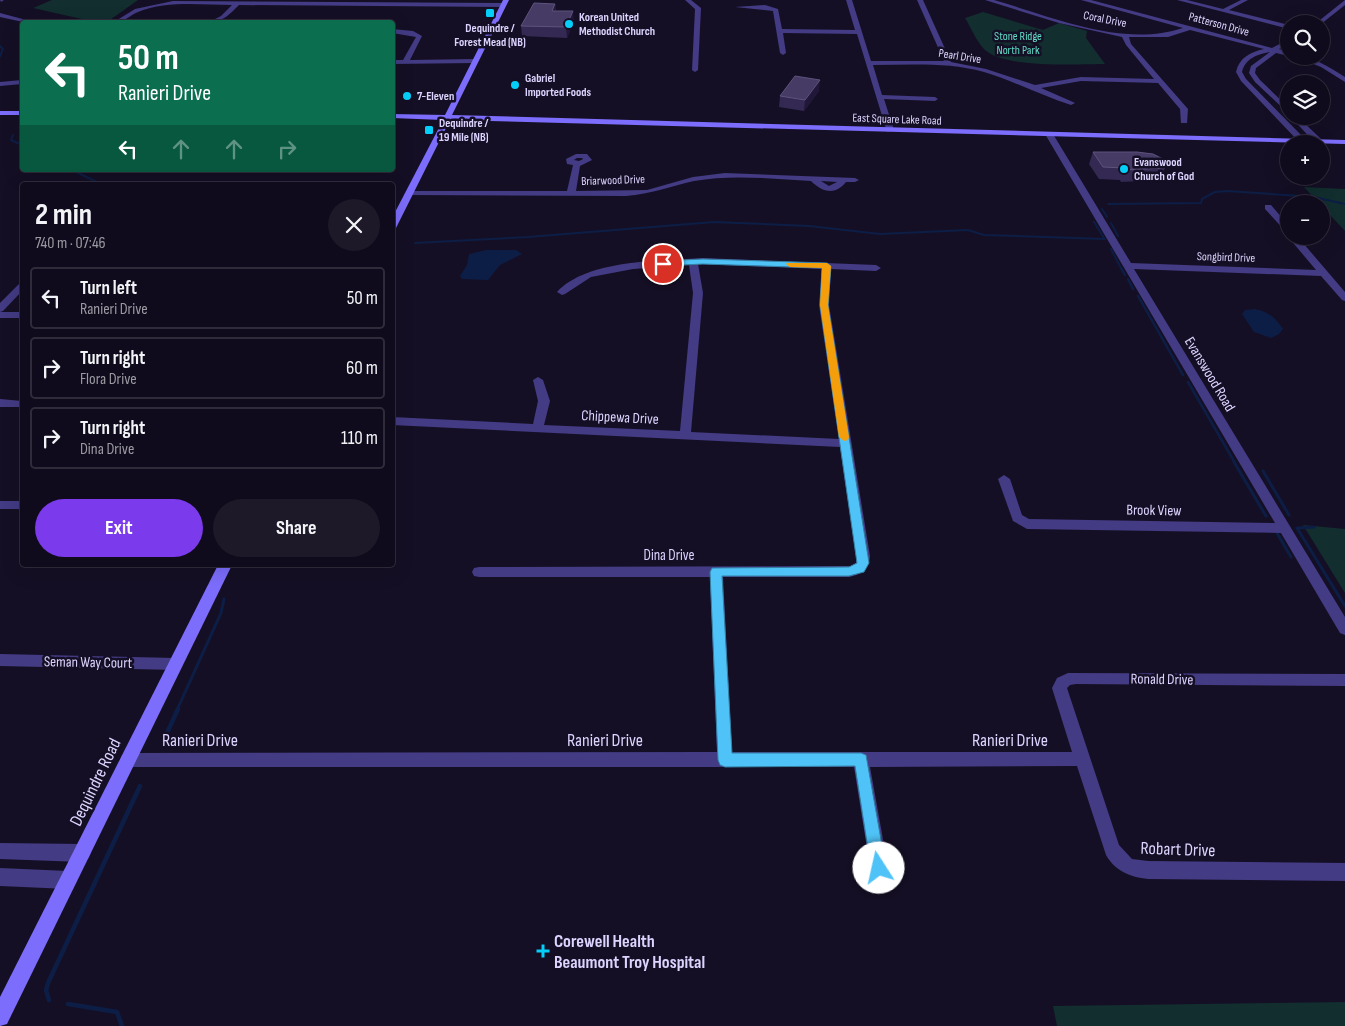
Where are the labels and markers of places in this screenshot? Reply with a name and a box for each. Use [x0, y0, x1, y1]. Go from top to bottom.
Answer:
marker: Dequindre / Forest Mead (NB) [484, 7, 496, 19]
place label: Korean United Methodist Church [579, 10, 655, 39]
marker: Korean United Methodist Church [563, 18, 575, 30]
place label: Dequindre / Forest Mead (NB) [454, 21, 526, 50]
place label: Gabriel Imported Foods [525, 71, 592, 100]
marker: Gabriel Imported Foods [509, 79, 521, 91]
place label: 7-Eleven [417, 89, 454, 104]
marker: 7-Eleven [401, 90, 413, 102]
place label: Dequindre / 19 Mile (NB) [439, 116, 489, 145]
marker: Dequindre / 19 Mile (NB) [423, 124, 435, 136]
place label: Evanswood Church of God [1134, 155, 1194, 184]
marker: Evanswood Church of God [1118, 163, 1130, 175]
pin [642, 243, 684, 285]
place label: Corewell Health Beaumont Troy Hospital [554, 931, 705, 973]
marker: Corewell Health Beaumont Troy Hospital [536, 944, 550, 958]

